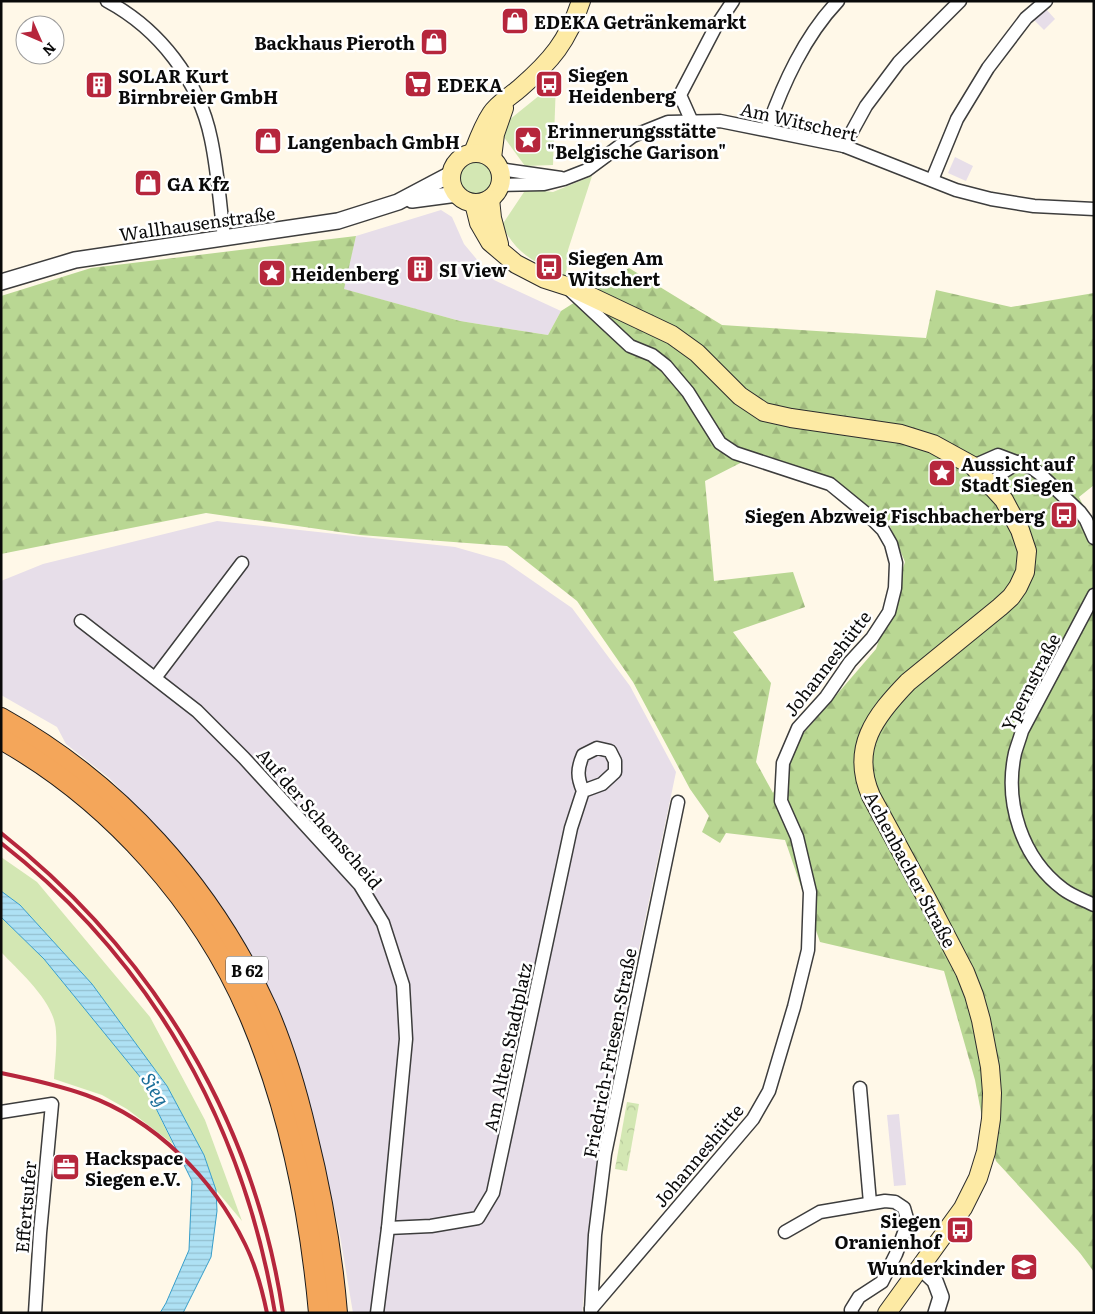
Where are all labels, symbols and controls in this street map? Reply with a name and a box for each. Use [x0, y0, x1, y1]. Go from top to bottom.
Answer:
shop icon: EDEKA Getränkemarkt [500, 6, 530, 36]
place label: EDEKA Getränkemarkt [534, 8, 747, 35]
north arrow [15, 15, 65, 65]
shop icon: Backhaus Pieroth [419, 27, 449, 57]
place label: Backhaus Pieroth [254, 29, 415, 56]
text: N [38, 39, 61, 61]
place label: Siegen Heidenberg [568, 61, 677, 109]
place label: SOLAR Kurt Birnbreier GmbH [118, 62, 278, 110]
supermarket icon: EDEKA [403, 69, 433, 99]
bus stop icon: Siegen Heidenberg [534, 69, 564, 99]
building icon: SOLAR Kurt Birnbreier GmbH [84, 70, 114, 100]
place label: EDEKA [437, 71, 503, 98]
street label: Am Witschert [738, 94, 861, 148]
place label: Erinnerungsstätte "Belgische Garison" [547, 117, 726, 165]
place icon: Erinnerungsstätte "Belgische Garison" [513, 125, 543, 155]
shop icon: Langenbach GmbH [253, 126, 283, 156]
place label: Langenbach GmbH [287, 128, 460, 155]
shop icon: GA Kfz [133, 168, 163, 198]
place label: GA Kfz [167, 170, 230, 197]
street label: Wallhausenstraße [117, 199, 277, 247]
place label: Siegen Am Witschert [568, 244, 664, 292]
bus stop icon: Siegen Am Witschert [534, 252, 564, 282]
building icon: SI View [405, 254, 435, 284]
place label: SI View [439, 256, 508, 283]
place icon: Heidenberg [257, 258, 287, 288]
place label: Heidenberg [291, 260, 400, 287]
place label: Aussicht auf Stadt Siegen [961, 450, 1076, 498]
place icon: Aussicht auf Stadt Siegen [927, 458, 957, 488]
bus stop icon: Siegen Abzweig Fischbacherberg [1049, 500, 1079, 530]
place label: Siegen Abzweig Fischbacherberg [745, 502, 1046, 529]
street label: Johanneshütte [777, 604, 877, 722]
street label: Ypernstraße [994, 628, 1066, 736]
street label: Auf der Schemscheid [251, 741, 389, 895]
street label: Achenbacher Straße [858, 786, 964, 952]
street label: Friedrich-Friesen-Straße [575, 946, 643, 1160]
road number: B 62 [226, 956, 268, 984]
street label: Am Alten Stadtplatz [476, 960, 538, 1134]
water label: Sieg [135, 1067, 177, 1111]
street label: Johanneshütte [647, 1097, 749, 1213]
place label: Hackspace Siegen e.V. [85, 1144, 183, 1192]
office icon: Hackspace Siegen e.V. [51, 1152, 81, 1182]
street label: Effertsufer [8, 1159, 43, 1254]
place label: Siegen Oranienhof [834, 1207, 943, 1255]
bus stop icon: Siegen Oranienhof [945, 1215, 975, 1245]
school or university icon: Wunderkinder [1009, 1252, 1039, 1282]
place label: Wunderkinder [867, 1254, 1005, 1281]

